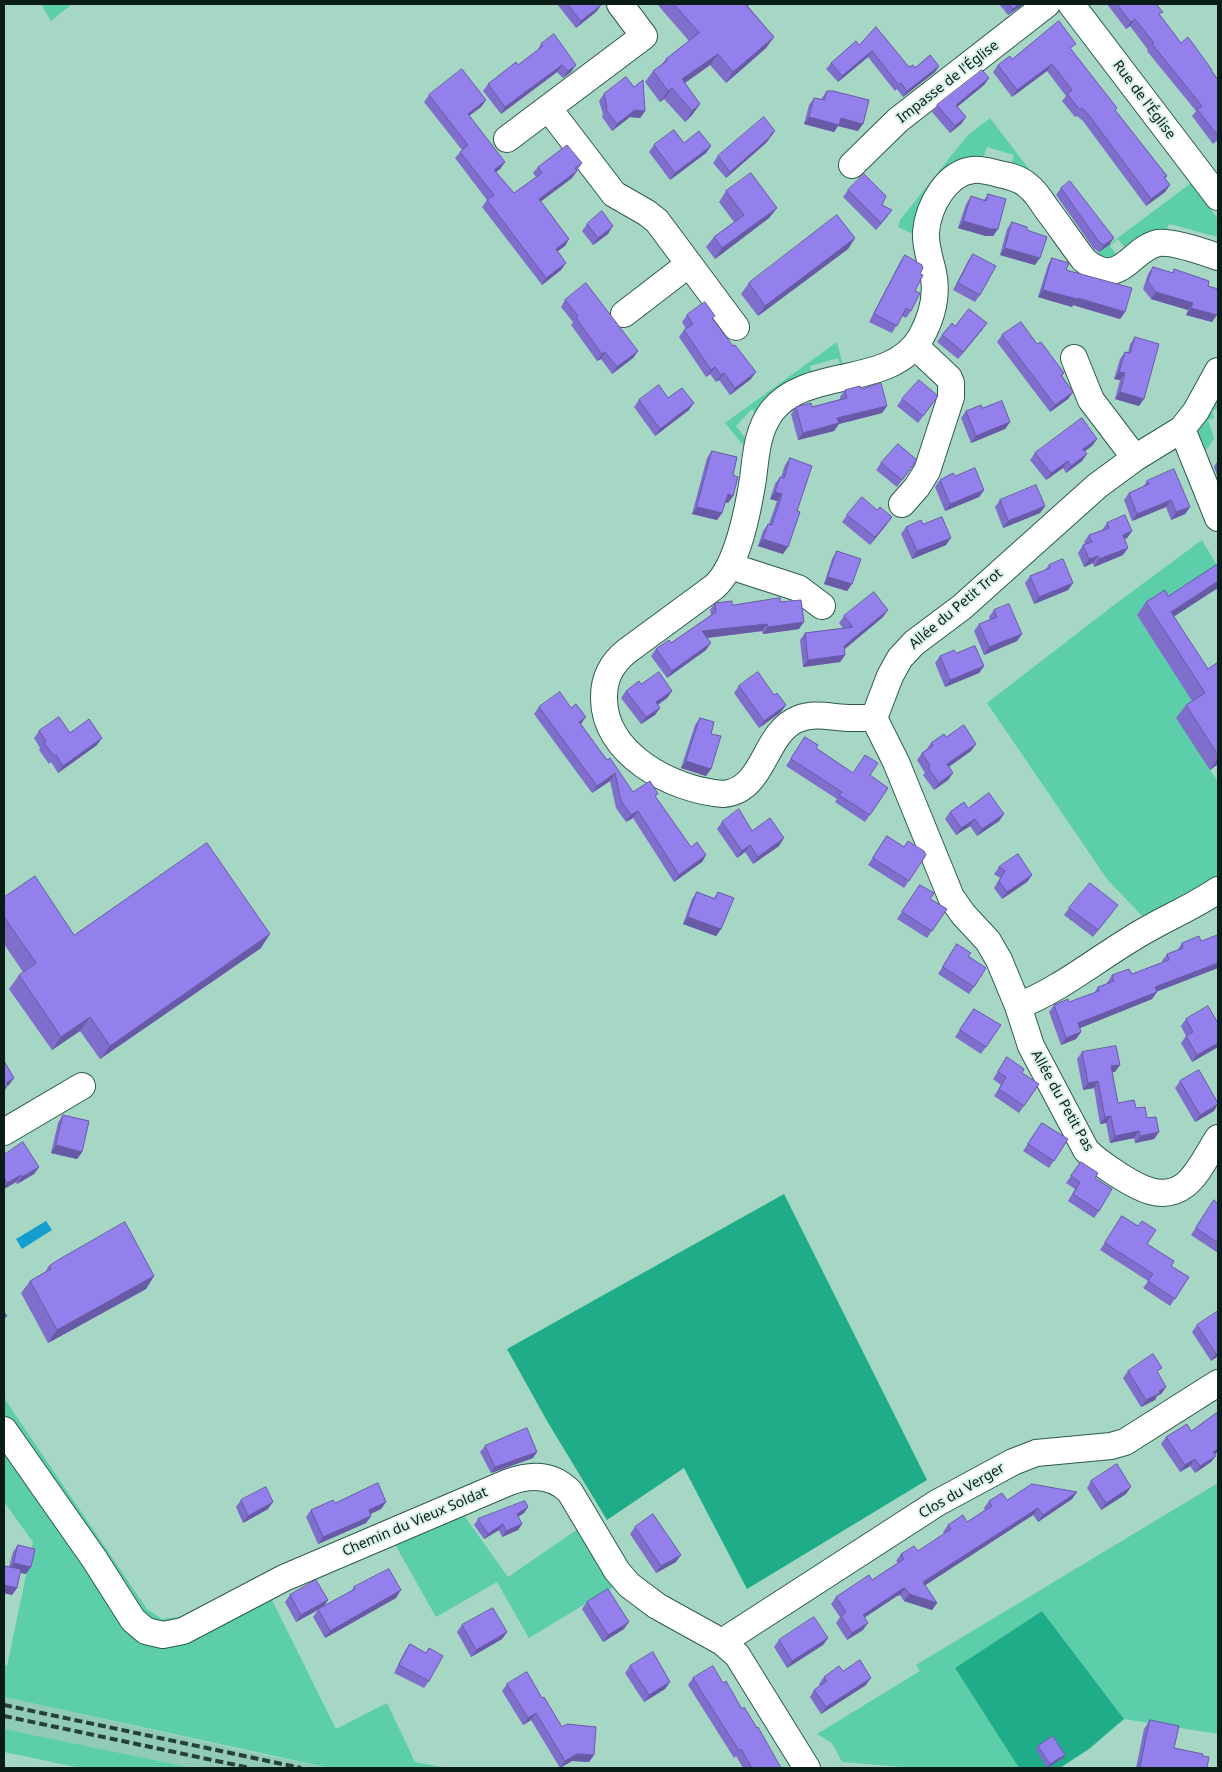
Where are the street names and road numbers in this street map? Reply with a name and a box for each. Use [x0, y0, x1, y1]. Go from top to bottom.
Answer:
street label: Impasse de l'Église [894, 37, 1002, 127]
street label: Rue de l'Église [1109, 57, 1179, 143]
street label: Allée du Petit Trot [906, 565, 1006, 653]
street label: Allée du Petit Pas [1027, 1047, 1097, 1155]
street label: Clos du Verger [916, 1460, 1008, 1522]
street label: Chemin du Vieux Soldat [340, 1484, 490, 1560]

